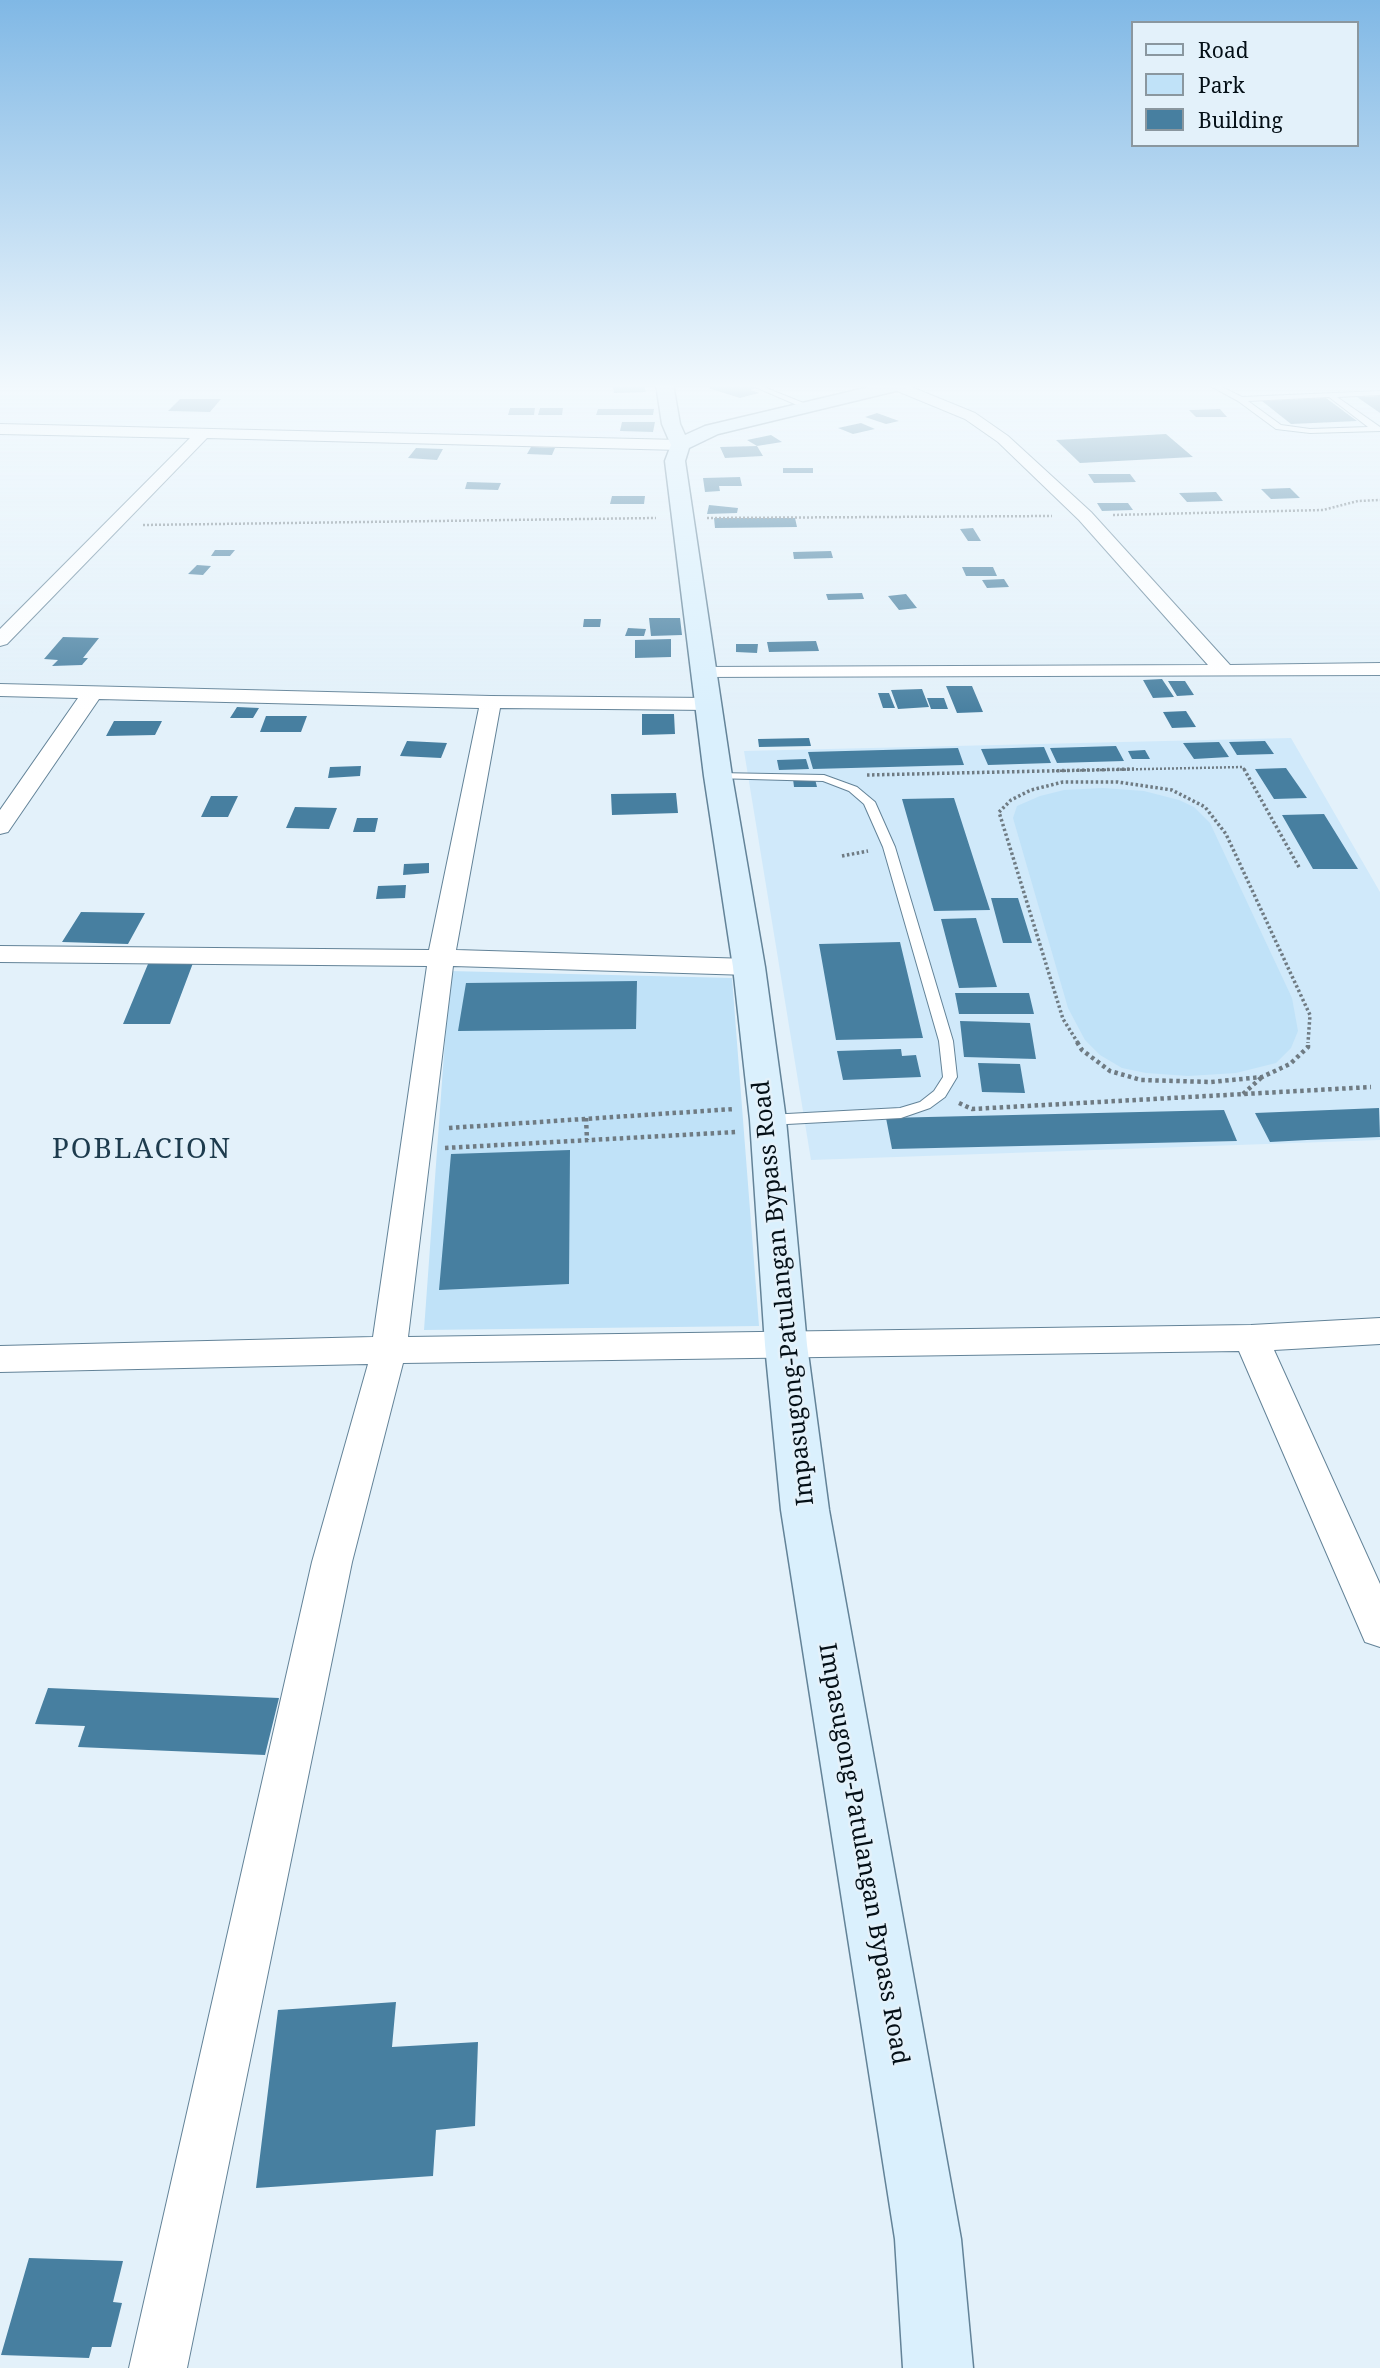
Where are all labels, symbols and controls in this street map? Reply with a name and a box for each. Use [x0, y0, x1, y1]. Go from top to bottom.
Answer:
legend [1132, 21, 1359, 147]
text: Road [1198, 36, 1249, 64]
text: Park [1198, 71, 1245, 99]
text: Building [1198, 106, 1283, 134]
street label: Impasugong-Patulangan Bypass Road [747, 1079, 821, 1507]
district label: POBLACION [53, 1133, 231, 1167]
street label: Impasugong-Patulangan Bypass Road [812, 1641, 914, 2067]

